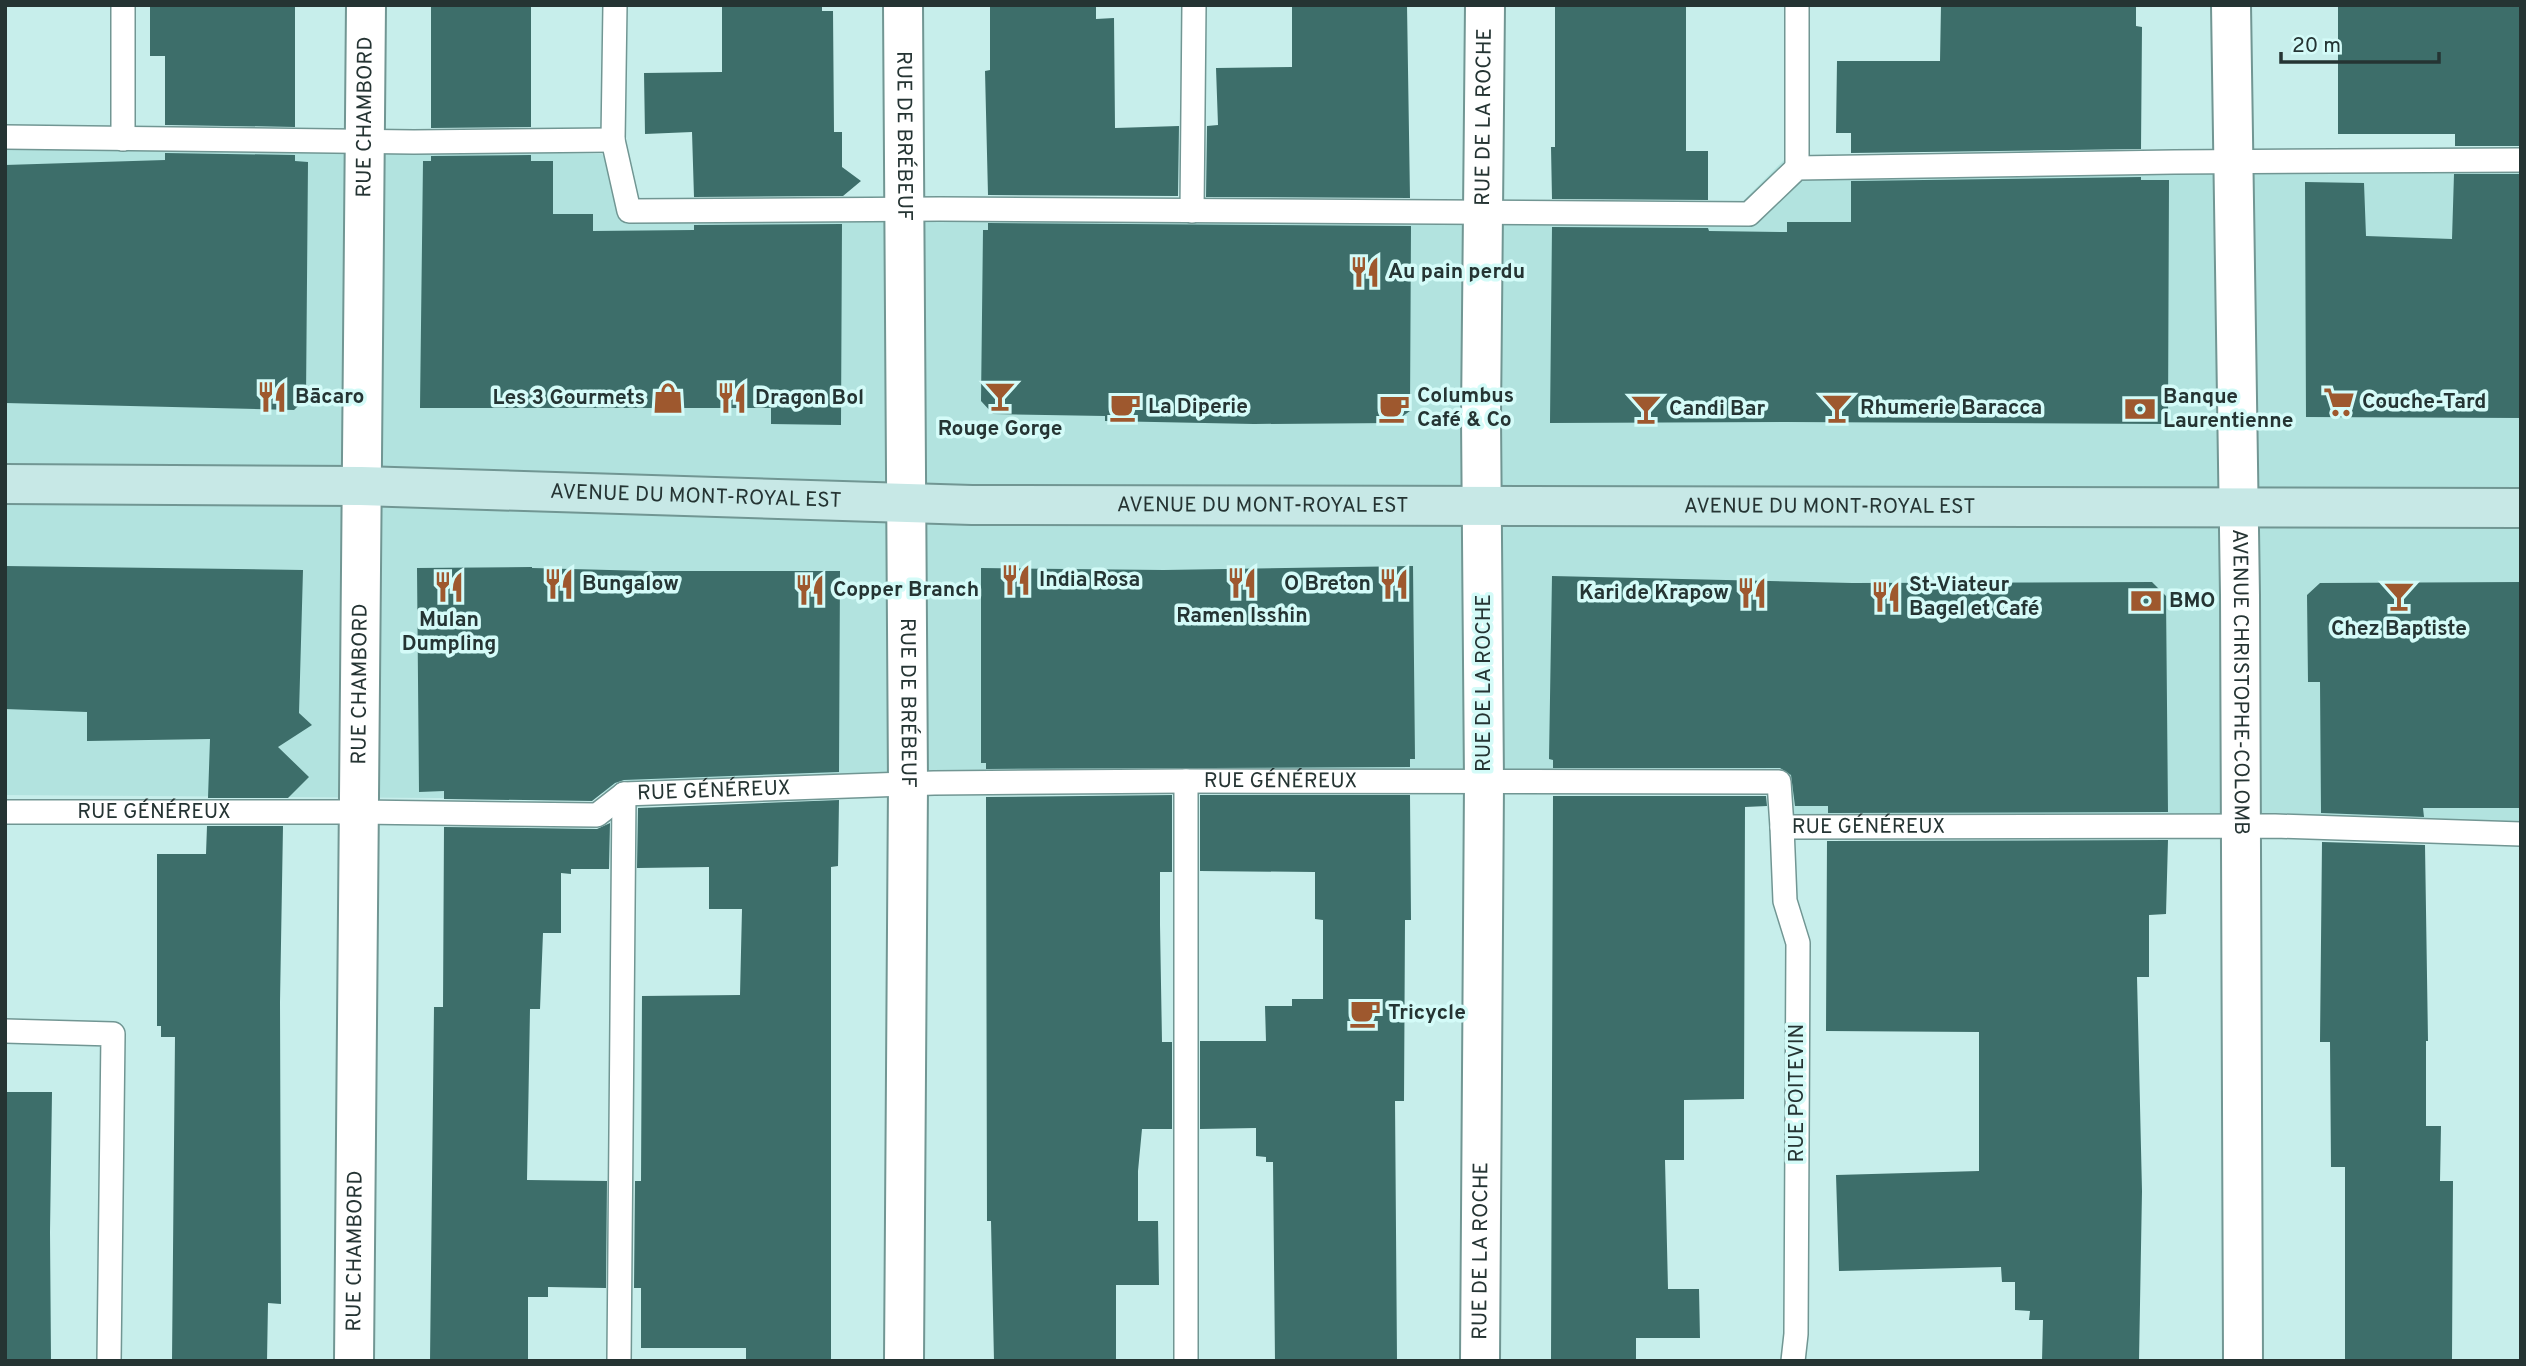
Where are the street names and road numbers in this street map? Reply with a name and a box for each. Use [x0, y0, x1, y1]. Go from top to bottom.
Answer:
street label: RUE DE LA ROCHE [1470, 28, 1498, 206]
street label: RUE CHAMBORD [351, 36, 379, 198]
street label: RUE DE BRÉBEUF [890, 51, 919, 221]
street label: AVENUE DU MONT-ROYAL EST [550, 478, 842, 514]
street label: AVENUE DU MONT-ROYAL EST [1117, 492, 1409, 519]
street label: AVENUE DU MONT-ROYAL EST [1684, 493, 1976, 520]
street label: AVENUE CHRISTOPHE-COLOMB [2225, 529, 2254, 835]
street label: RUE DE LA ROCHE [1471, 594, 1498, 772]
street label: RUE CHAMBORD [346, 603, 374, 765]
street label: RUE DE BRÉBEUF [893, 618, 922, 788]
street label: RUE GÉNÉREUX [1204, 767, 1357, 795]
street label: RUE GÉNÉREUX [637, 775, 791, 807]
street label: RUE GÉNÉREUX [77, 798, 231, 826]
street label: RUE GÉNÉREUX [1792, 812, 1945, 840]
street label: RUE POITEVIN [1784, 1024, 1811, 1162]
street label: RUE DE LA ROCHE [1467, 1162, 1495, 1340]
street label: RUE CHAMBORD [341, 1170, 369, 1332]

